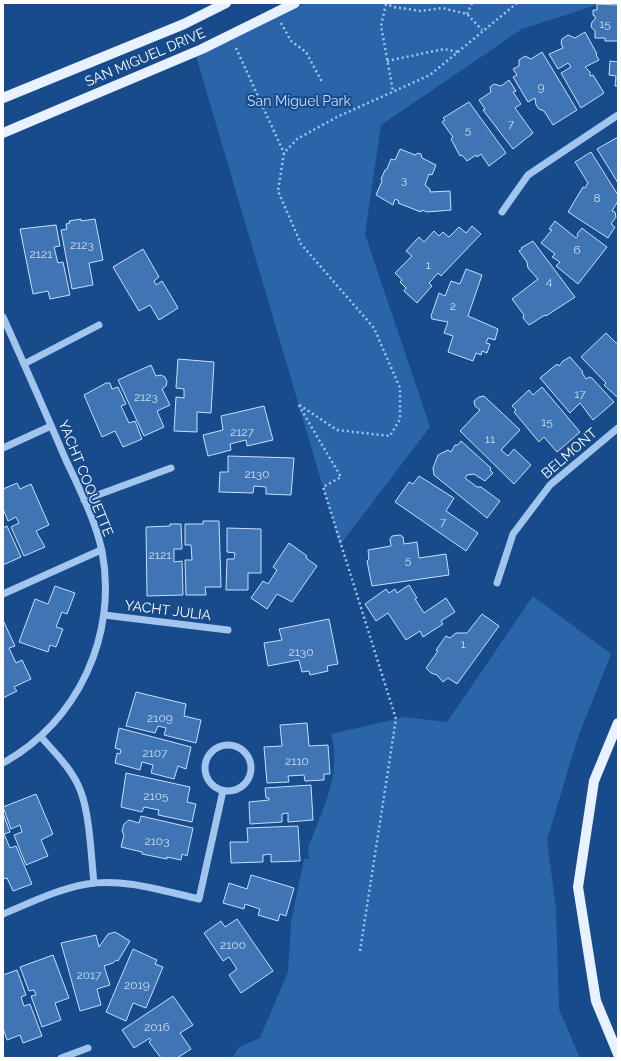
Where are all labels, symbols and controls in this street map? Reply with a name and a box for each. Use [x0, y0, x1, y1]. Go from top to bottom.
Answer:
house number: 15 [599, 17, 611, 31]
street label: SAN MIGUEL DRIVE [82, 24, 208, 90]
house number: 9 [537, 80, 545, 94]
park label: San Miguel Park [247, 93, 352, 109]
house number: 7 [508, 117, 515, 131]
house number: 5 [465, 123, 472, 137]
house number: 3 [401, 173, 407, 187]
house number: 8 [593, 191, 601, 205]
house number: 2123 [70, 238, 94, 252]
house number: 6 [573, 243, 581, 257]
house number: 2121 [30, 247, 52, 261]
house number: 1 [425, 258, 431, 272]
house number: 4 [546, 274, 553, 288]
house number: 2 [450, 299, 456, 313]
house number: 17 [574, 387, 586, 401]
house number: 2123 [134, 390, 158, 404]
house number: 15 [541, 415, 553, 429]
street label: YACHT COQUETTE [55, 418, 117, 538]
street label: BELMONT [538, 424, 600, 481]
house number: 2127 [230, 425, 255, 439]
house number: 11 [485, 432, 495, 446]
house number: 2130 [244, 467, 270, 481]
house number: 7 [440, 515, 447, 529]
house number: 2121 [149, 548, 171, 562]
house number: 5 [405, 553, 412, 567]
street label: YACHT JULIA [124, 597, 213, 623]
house number: 1 [460, 637, 466, 651]
house number: 2130 [288, 645, 314, 659]
house number: 2109 [147, 711, 173, 725]
house number: 2107 [142, 746, 168, 760]
house number: 2110 [285, 754, 309, 768]
house number: 2105 [143, 789, 169, 803]
house number: 2103 [144, 834, 170, 848]
house number: 2100 [220, 938, 246, 952]
house number: 2017 [76, 968, 102, 982]
house number: 2019 [124, 978, 150, 992]
house number: 2016 [144, 1020, 170, 1034]

